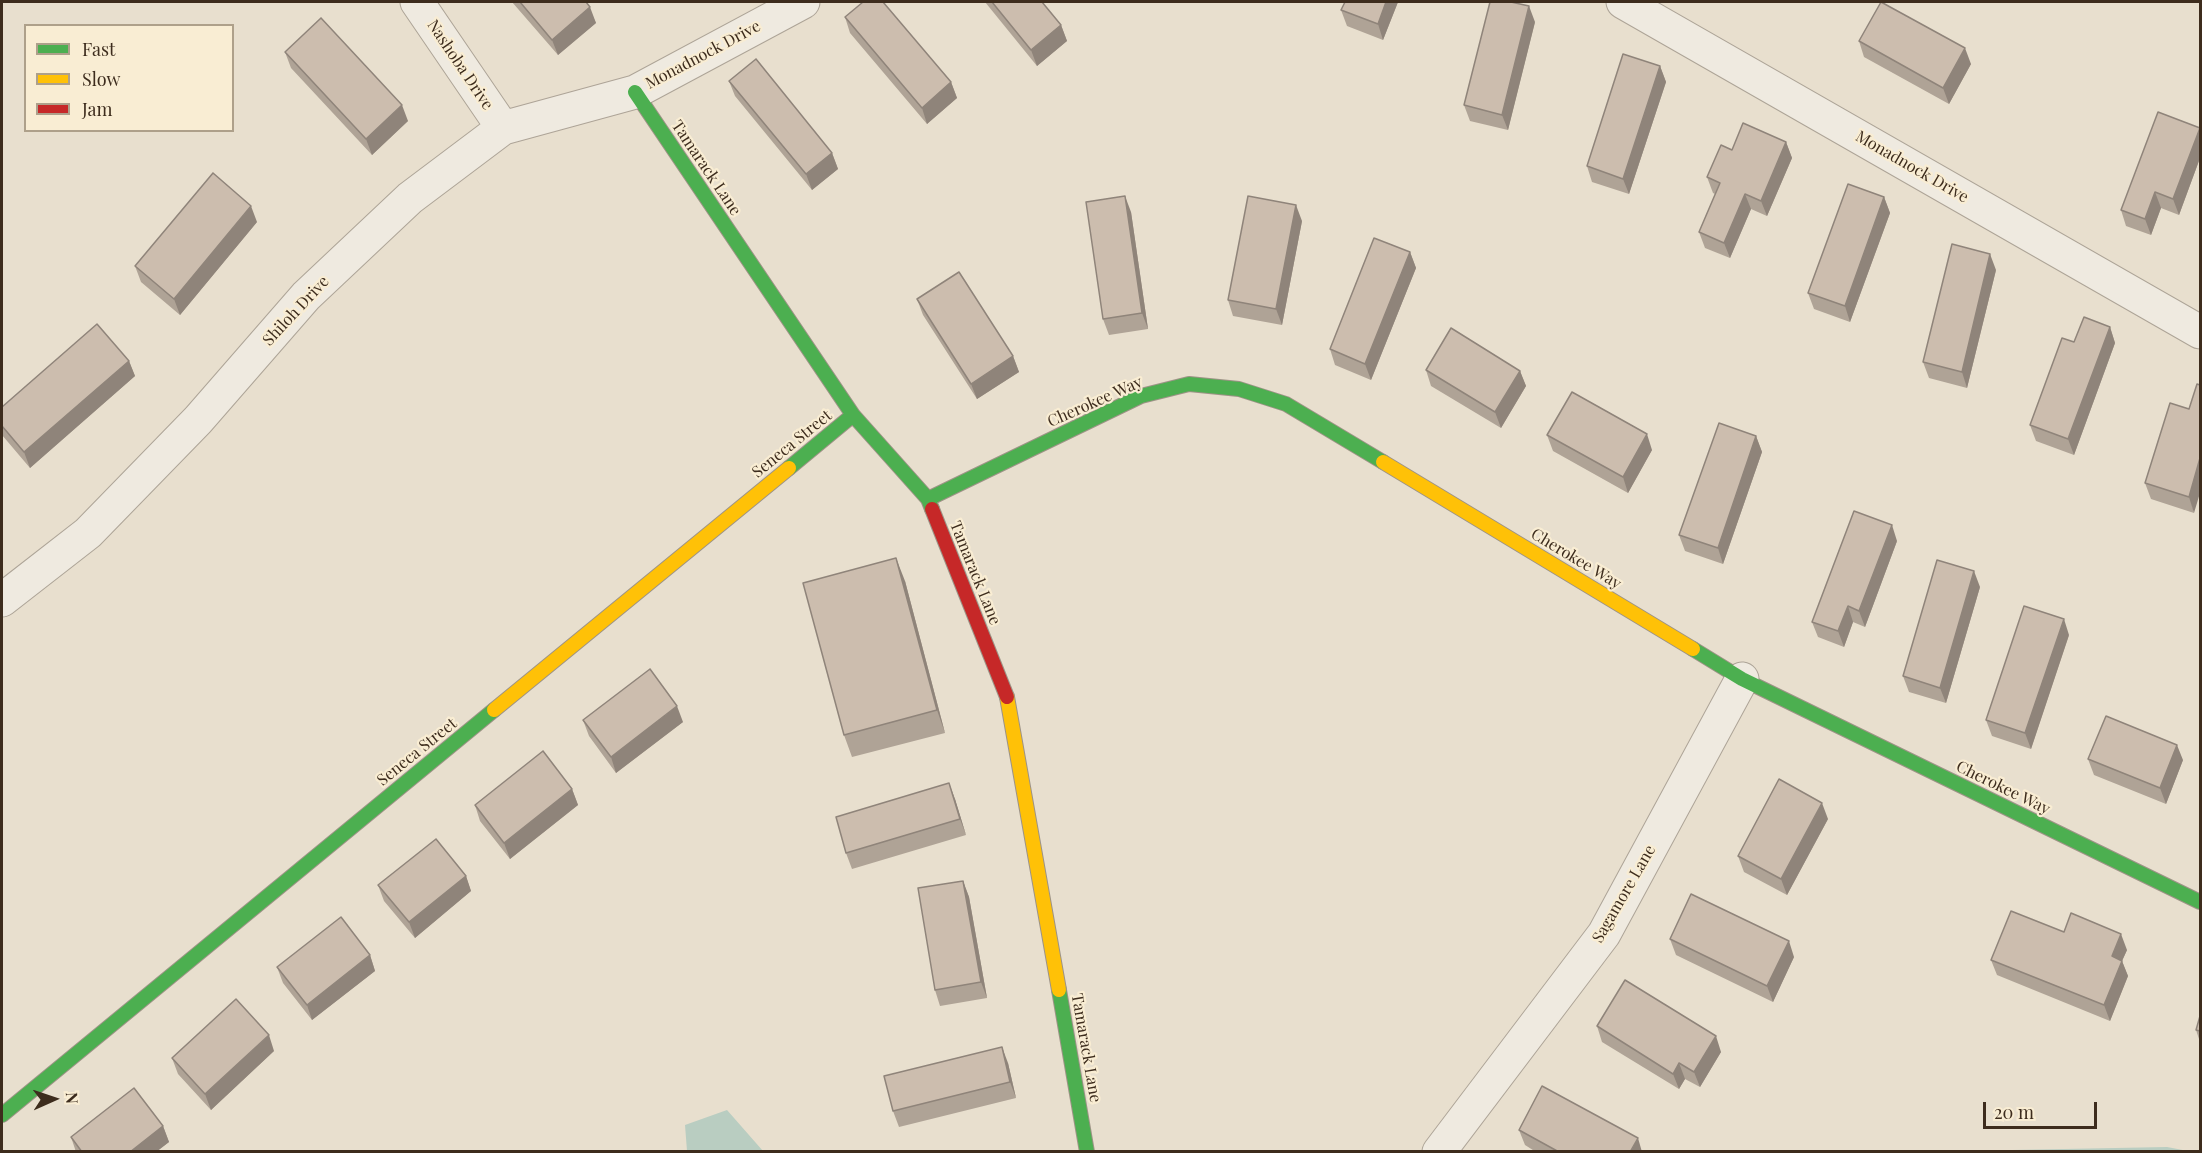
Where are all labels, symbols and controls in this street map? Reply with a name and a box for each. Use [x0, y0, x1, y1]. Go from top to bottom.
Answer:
street label: Nashoba Drive [423, 16, 497, 114]
street label: Monadnock Drive [642, 17, 764, 93]
legend [24, 24, 234, 132]
text: Fast [82, 37, 115, 61]
text: Slow [82, 67, 120, 91]
text: Jam [82, 97, 112, 121]
street label: Tamarack Lane [667, 117, 745, 219]
street label: Monadnock Drive [1852, 127, 1972, 207]
street label: Shiloh Drive [259, 272, 333, 350]
street label: Cherokee Way [1044, 372, 1146, 432]
street label: Seneca Street [748, 406, 836, 482]
street label: Tamarack Lane [945, 518, 1005, 628]
street label: Cherokee Way [1527, 524, 1625, 594]
street label: Seneca Street [373, 714, 461, 790]
street label: Cherokee Way [1953, 757, 2053, 819]
street label: Sagamore Lane [1588, 842, 1660, 946]
street label: Tamarack Lane [1067, 992, 1105, 1104]
north arrow [24, 1069, 84, 1129]
scale bar [1986, 1090, 2100, 1128]
text: N [62, 1092, 83, 1104]
text: 20 m [1994, 1100, 2034, 1124]

